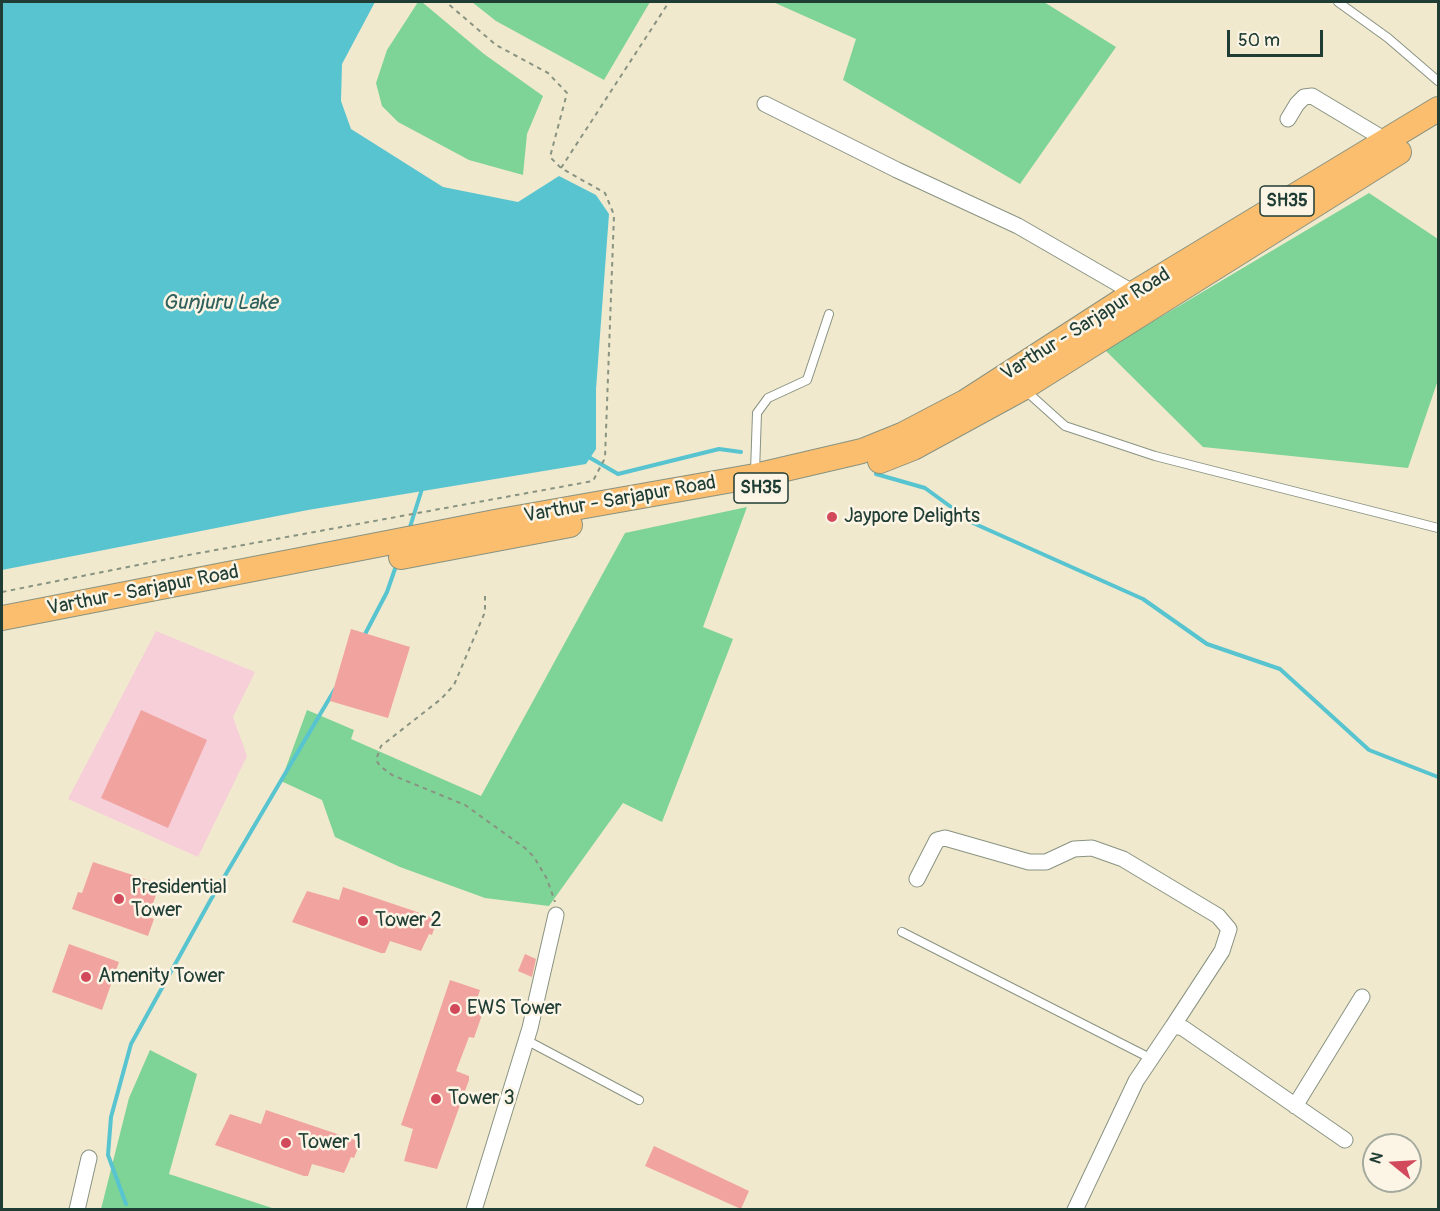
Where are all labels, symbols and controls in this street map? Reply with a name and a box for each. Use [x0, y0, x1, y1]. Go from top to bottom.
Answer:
scale bar [1230, 18, 1326, 56]
text: 50 m [1238, 29, 1280, 52]
road number: SH35 [1260, 186, 1314, 216]
street label: Varthur - Sarjapur Road [997, 263, 1175, 387]
water label: Gunjuru Lake [163, 291, 277, 317]
street label: Varthur - Sarjapur Road [522, 471, 718, 529]
road number: SH35 [734, 473, 788, 503]
place label: Jaypore Delights [844, 505, 980, 529]
marker: Jaypore Delights [825, 510, 839, 524]
street label: Varthur - Sarjapur Road [45, 561, 241, 621]
place label: Presidential Tower [131, 876, 227, 923]
marker: Presidential Tower [112, 892, 126, 906]
place label: Tower 2 [375, 909, 442, 933]
marker: Tower 2 [356, 914, 370, 928]
place label: Amenity Tower [98, 965, 225, 989]
marker: Amenity Tower [79, 970, 93, 984]
place label: EWS Tower [467, 997, 562, 1021]
marker: EWS Tower [448, 1002, 462, 1016]
place label: Tower 3 [448, 1087, 515, 1111]
marker: Tower 3 [429, 1092, 443, 1106]
place label: Tower 1 [298, 1131, 361, 1155]
north arrow [1362, 1133, 1422, 1193]
marker: Tower 1 [279, 1136, 293, 1150]
text: N [1366, 1150, 1388, 1166]

